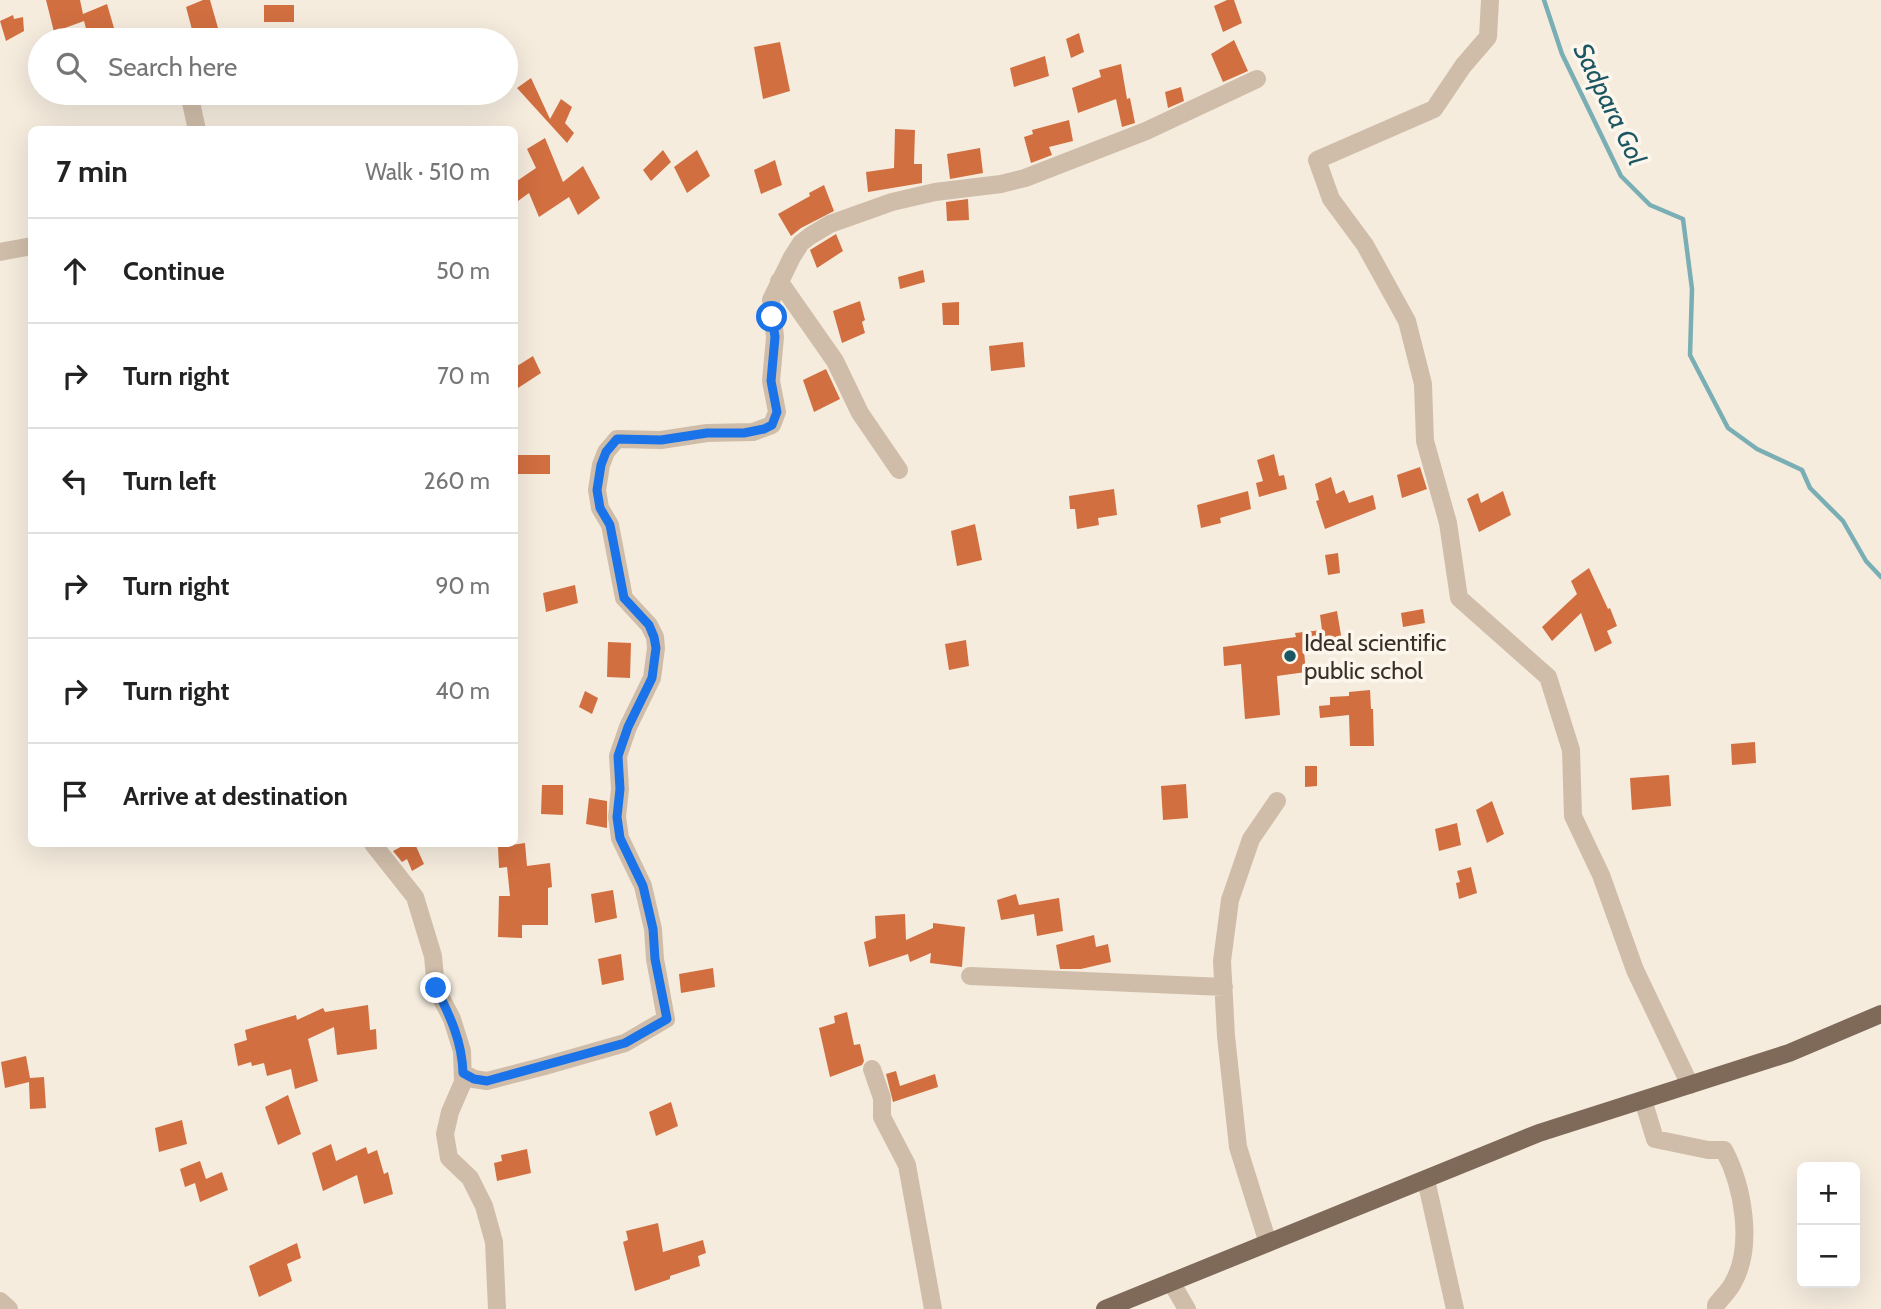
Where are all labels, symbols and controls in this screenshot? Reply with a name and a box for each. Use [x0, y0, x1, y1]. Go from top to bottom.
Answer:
search box [28, 28, 518, 105]
water label: Sadpara Gol [1567, 38, 1653, 170]
icon: search [52, 48, 90, 86]
text: Search here [108, 51, 237, 83]
text: 7 min [56, 153, 128, 190]
text: Walk · 510 m [365, 158, 490, 186]
icon: ahead [56, 252, 94, 290]
text: Continue [123, 255, 225, 287]
text: 50 m [436, 257, 490, 285]
route start [756, 301, 787, 332]
icon: right [56, 357, 94, 395]
text: Turn right [123, 360, 229, 392]
text: 70 m [437, 362, 490, 390]
icon: left [56, 462, 94, 500]
text: Turn left [123, 465, 216, 497]
text: 260 m [423, 467, 490, 495]
icon: right [56, 567, 94, 605]
text: Turn right [123, 570, 229, 602]
text: 90 m [436, 572, 490, 600]
place label: Ideal scientific public schol [1304, 628, 1447, 685]
marker: Ideal scientific public schol [1282, 648, 1298, 664]
icon: right [56, 672, 94, 710]
text: Turn right [123, 675, 229, 707]
text: 40 m [435, 677, 490, 705]
icon: arrive [56, 777, 94, 815]
text: Arrive at destination [123, 780, 348, 812]
route end [420, 972, 451, 1003]
map controls [1797, 1162, 1860, 1288]
button: + [1797, 1162, 1860, 1225]
button: − [1797, 1225, 1860, 1288]

